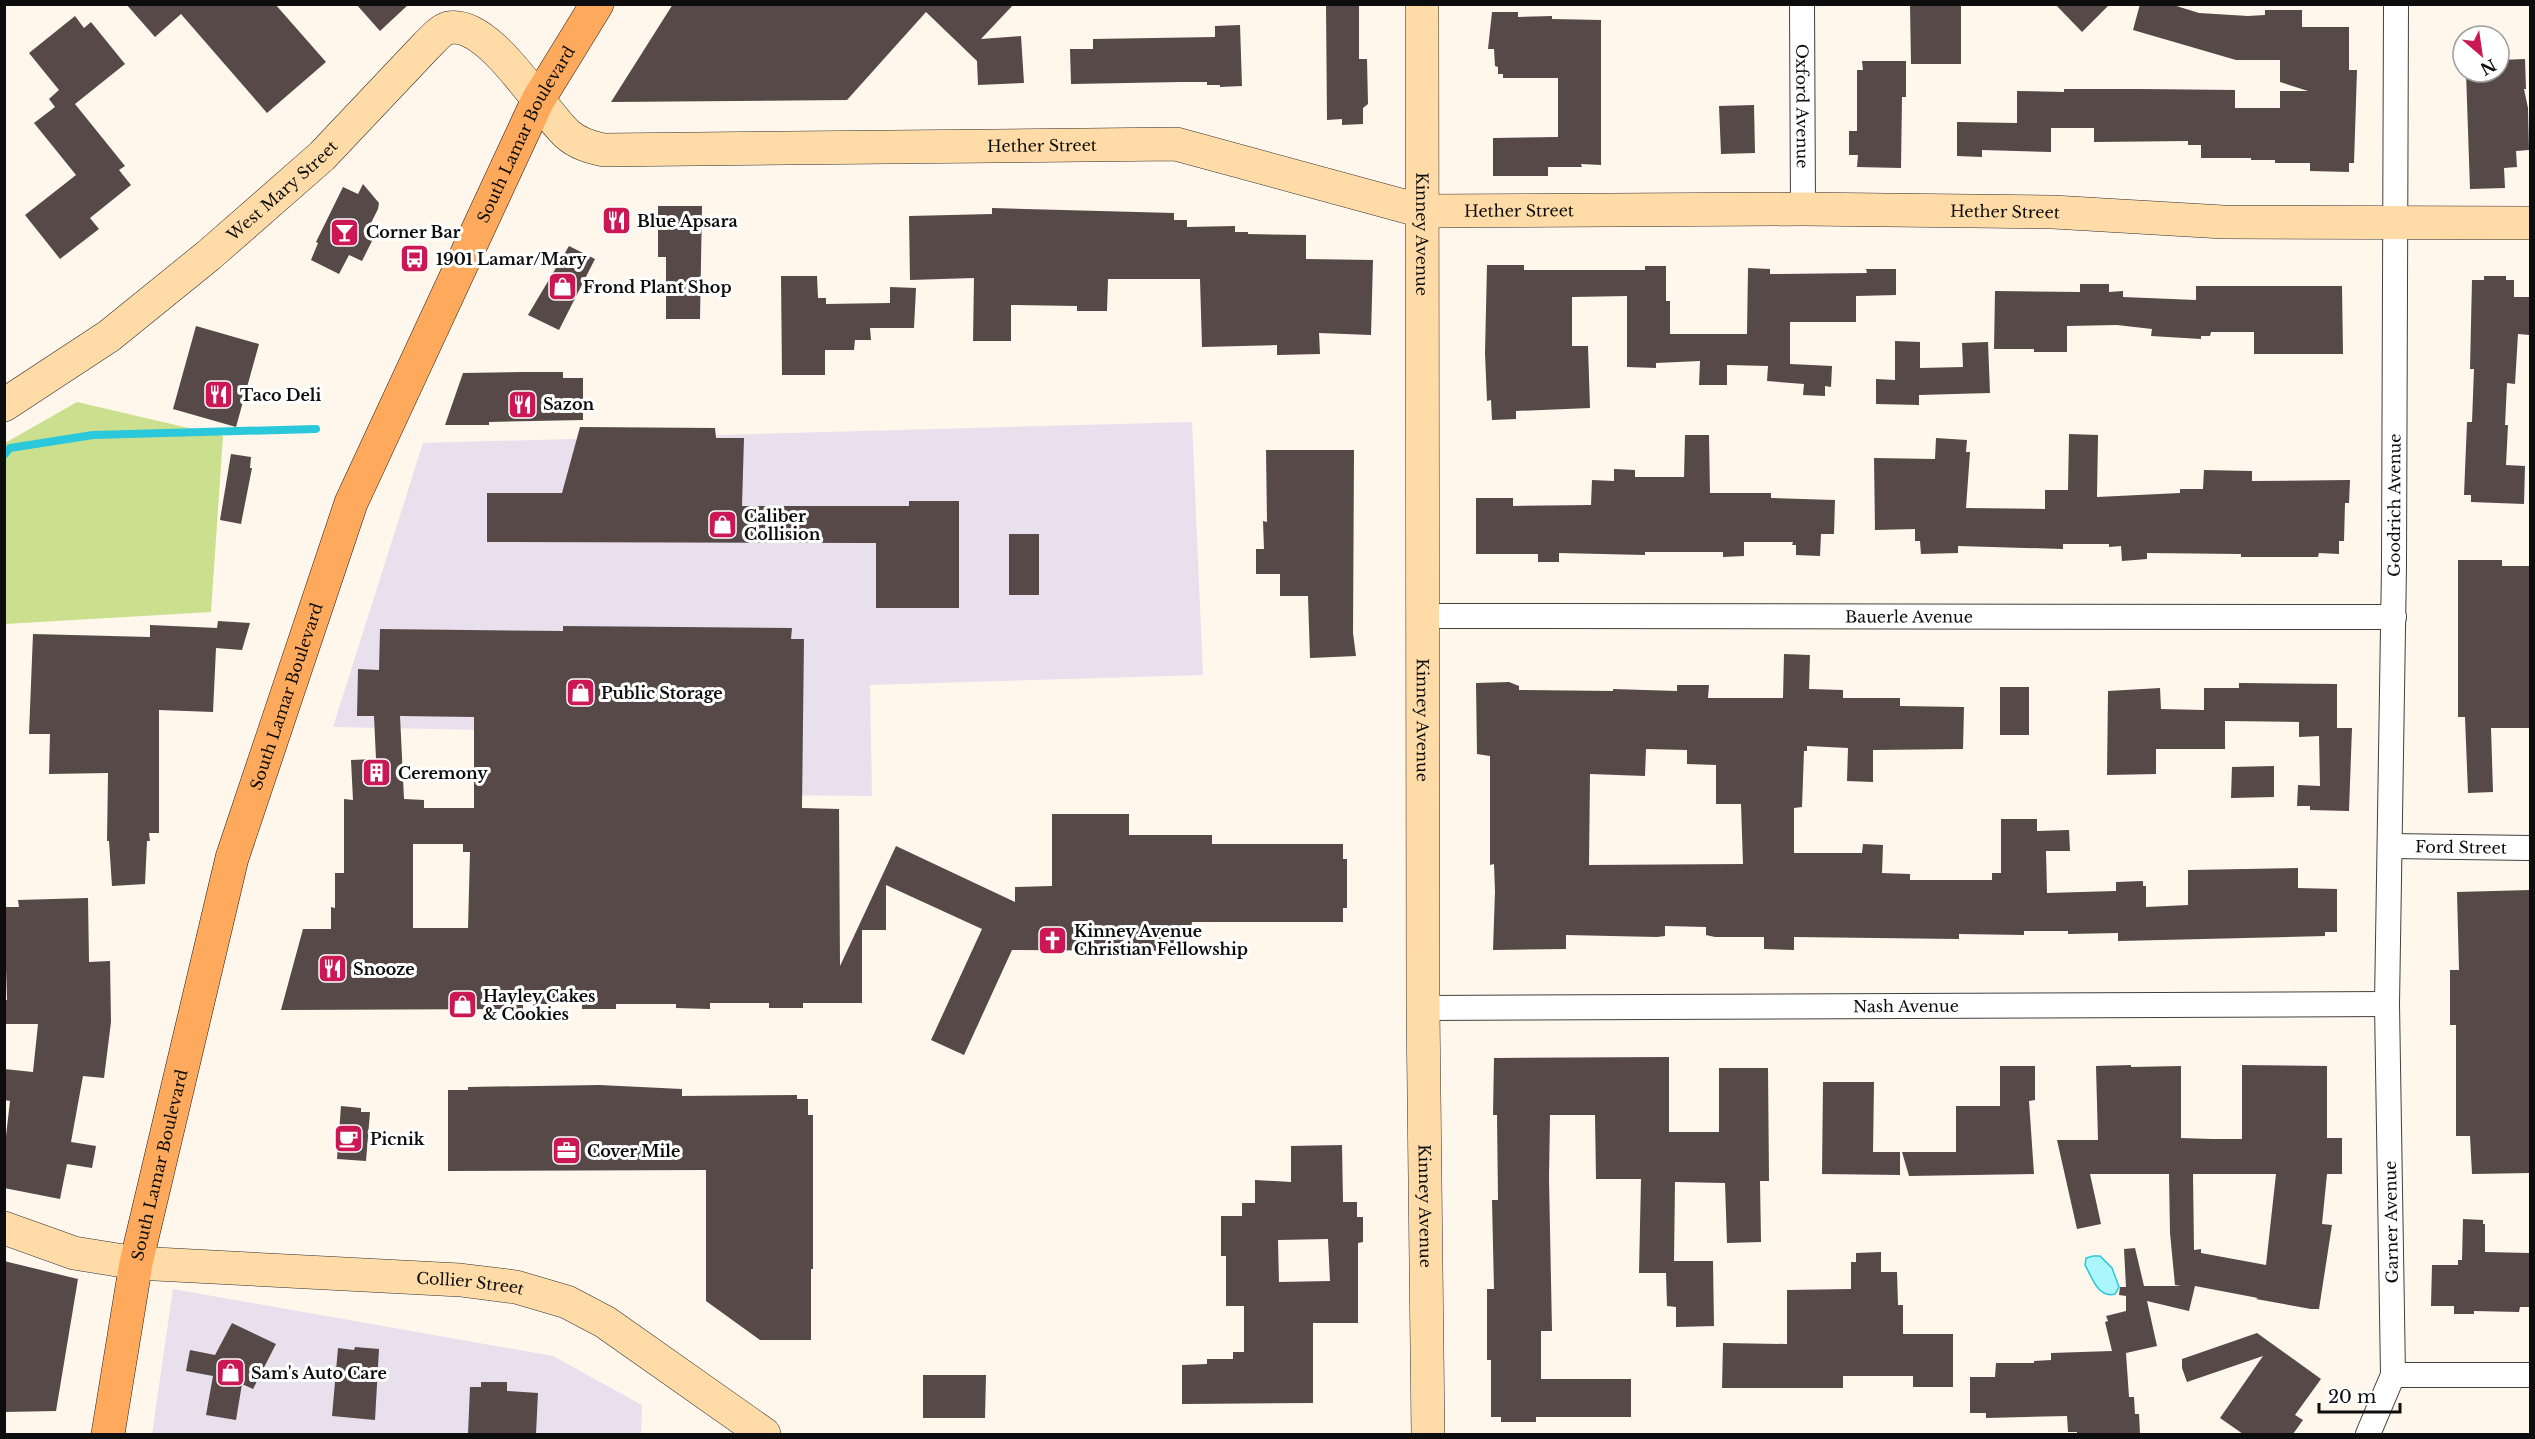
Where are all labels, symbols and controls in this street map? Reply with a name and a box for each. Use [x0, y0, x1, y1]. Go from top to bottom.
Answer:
north arrow [2451, 24, 2511, 84]
street label: South Lamar Boulevard [472, 42, 579, 226]
street label: Oxford Avenue [1792, 44, 1813, 168]
text: N [2477, 55, 2500, 80]
street label: Hether Street [987, 135, 1097, 156]
street label: West Mary Street [222, 136, 342, 245]
street label: Kinney Avenue [1412, 172, 1432, 296]
street label: Hether Street [1464, 200, 1574, 221]
street label: Hether Street [1950, 201, 2060, 222]
restaurant icon: Blue Apsara [600, 205, 632, 237]
place label: Blue Apsara [637, 211, 738, 231]
bar icon: Corner Bar [329, 216, 361, 248]
place label: Corner Bar [366, 222, 461, 242]
bus stop icon: 1901 Lamar/Mary [399, 243, 431, 275]
place label: 1901 Lamar/Mary [436, 249, 587, 269]
shop icon: Frond Plant Shop [546, 271, 578, 303]
place label: Frond Plant Shop [583, 277, 732, 297]
restaurant icon: Taco Deli [203, 379, 235, 411]
place label: Taco Deli [240, 385, 321, 405]
restaurant icon: Sazon [506, 388, 538, 420]
place label: Sazon [543, 394, 594, 414]
street label: Goodrich Avenue [2384, 433, 2404, 577]
place label: Caliber Collision [744, 506, 821, 544]
shop icon: Caliber Collision [707, 509, 739, 541]
street label: South Lamar Boulevard [246, 600, 327, 792]
street label: Bauerle Avenue [1845, 606, 1973, 627]
street label: Kinney Avenue [1413, 658, 1433, 782]
shop icon: Public Storage [564, 677, 596, 709]
place label: Public Storage [601, 683, 723, 703]
building icon: Ceremony [361, 757, 393, 789]
place label: Ceremony [398, 763, 488, 783]
street label: Ford Street [2415, 836, 2507, 858]
place label: Kinney Avenue Christian Fellowship [1074, 921, 1248, 959]
church icon: Kinney Avenue Christian Fellowship [1037, 924, 1069, 956]
restaurant icon: Snooze [316, 953, 348, 985]
place label: Snooze [353, 959, 415, 979]
place label: Hayley Cakes & Cookies [483, 986, 595, 1024]
shop icon: Hayley Cakes & Cookies [446, 989, 478, 1021]
street label: Nash Avenue [1853, 996, 1959, 1016]
street label: South Lamar Boulevard [127, 1067, 192, 1263]
cafe icon: Picnik [333, 1123, 365, 1155]
place label: Picnik [370, 1129, 425, 1149]
office icon: Cover Mile [550, 1135, 582, 1167]
place label: Cover Mile [587, 1141, 680, 1161]
street label: Kinney Avenue [1415, 1144, 1436, 1268]
street label: Garner Avenue [2380, 1160, 2402, 1284]
street label: Collier Street [416, 1268, 527, 1299]
shop icon: Sam's Auto Care [214, 1357, 246, 1389]
place label: Sam's Auto Care [251, 1363, 387, 1383]
scale bar [2319, 1376, 2400, 1414]
text: 20 m [2328, 1386, 2376, 1408]

